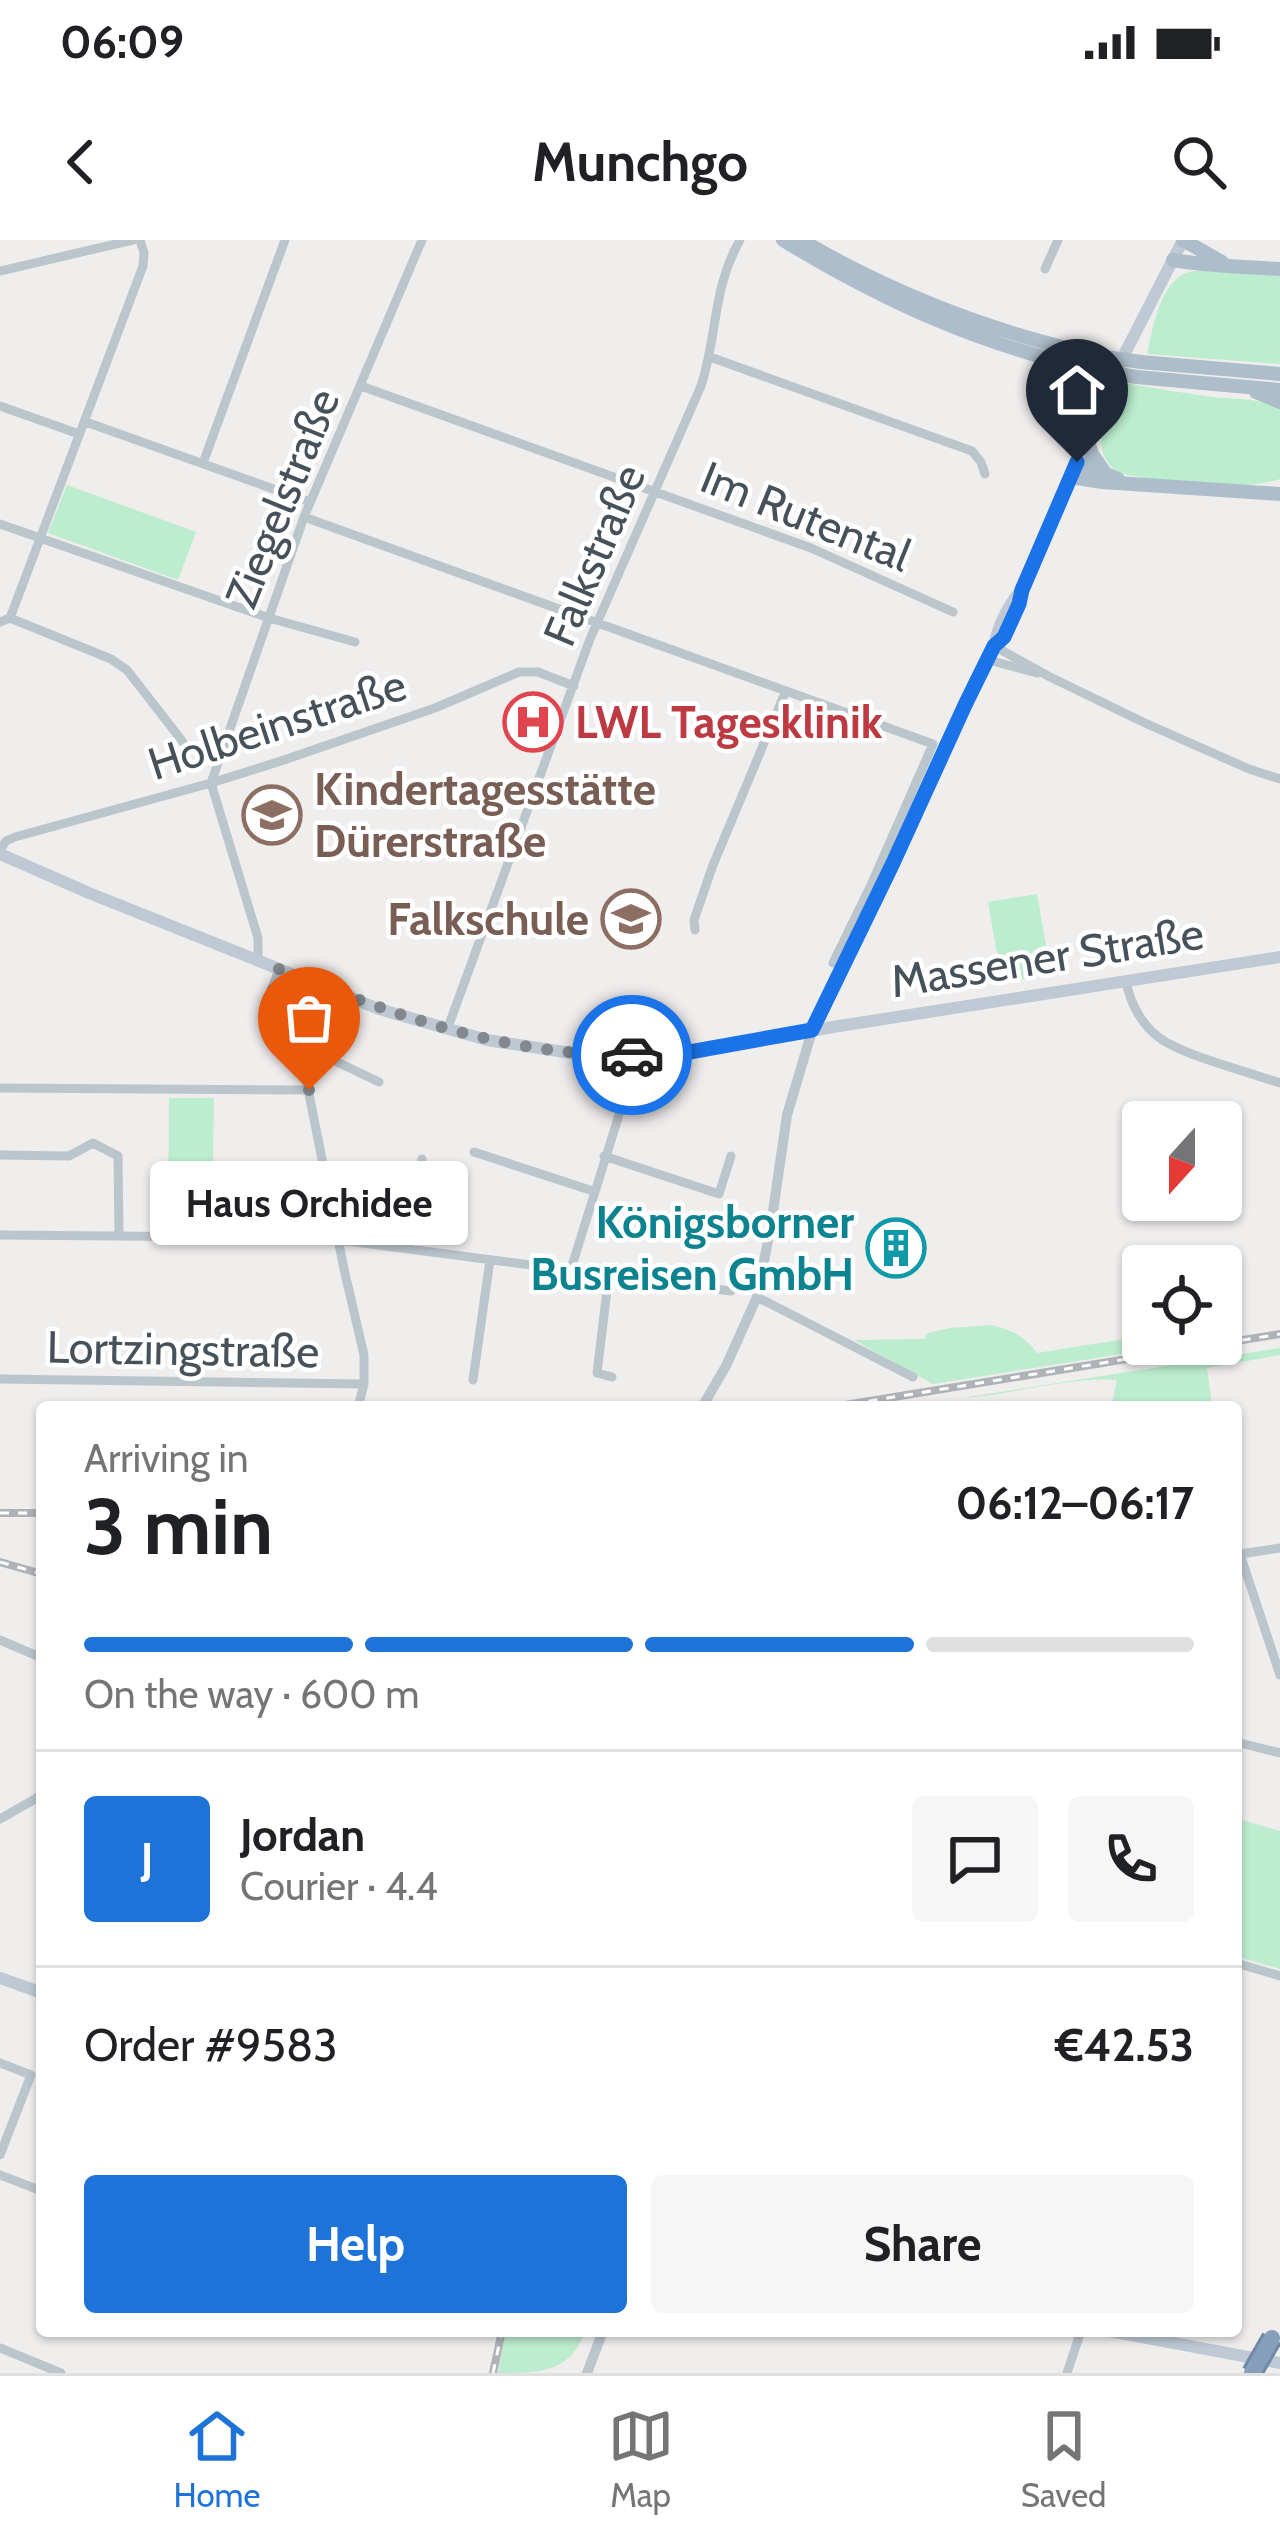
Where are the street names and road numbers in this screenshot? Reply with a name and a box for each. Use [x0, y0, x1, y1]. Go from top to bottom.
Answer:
street label: Ziegelstraße [214, 381, 350, 615]
street label: Im Rutental [693, 450, 919, 583]
street label: Falkstraße [532, 456, 656, 654]
street label: Holbeinstraße [142, 657, 412, 791]
street label: Massener Straße [887, 906, 1207, 1008]
street label: Lortzingstraße [46, 1320, 320, 1378]

